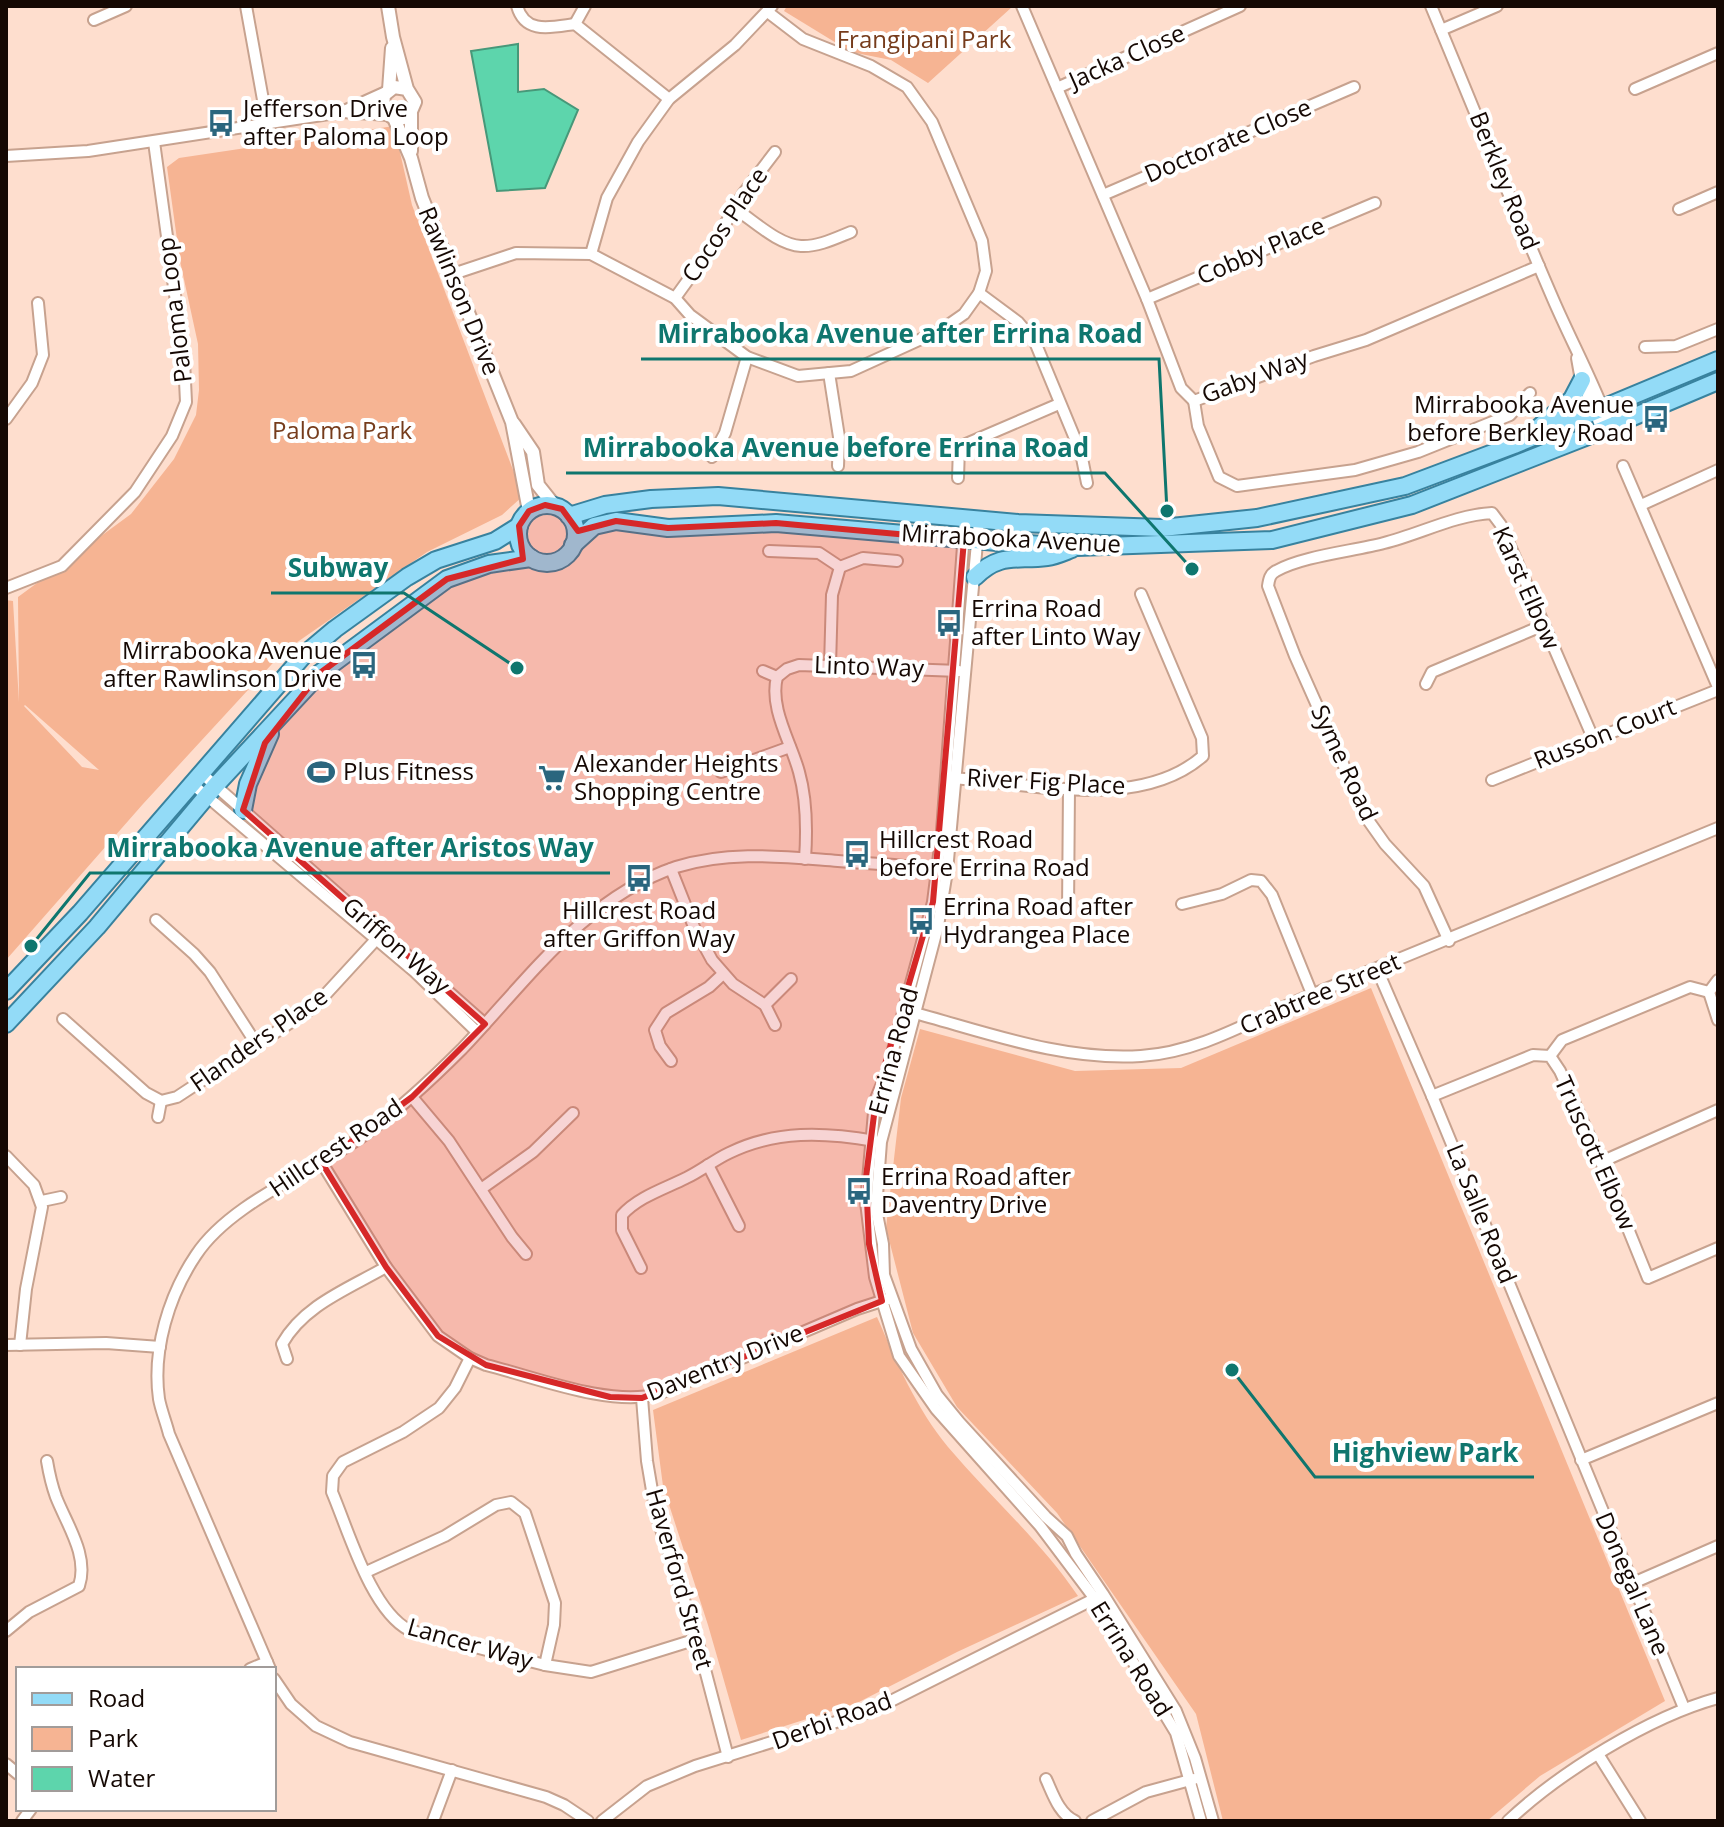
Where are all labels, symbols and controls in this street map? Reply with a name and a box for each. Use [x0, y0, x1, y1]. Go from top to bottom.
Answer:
street label: Jacka Close [1061, 15, 1190, 97]
park label: Frangipani Park [837, 22, 1012, 55]
street label: Doctorate Close [1139, 90, 1316, 190]
place label: Jefferson Drive after Paloma Loop [241, 91, 449, 152]
street label: Berkley Road [1463, 106, 1548, 255]
bus stop icon: Jefferson Drive after Paloma Loop [206, 108, 236, 138]
street label: Cocos Place [673, 160, 774, 288]
street label: Rawlinson Drive [412, 201, 509, 380]
street label: Cobby Place [1191, 208, 1329, 291]
street label: Paloma Loop [148, 236, 199, 385]
callout: Mirrabooka Avenue after Errina Road [641, 309, 1159, 359]
text: Mirrabooka Avenue after Errina Road [657, 315, 1143, 351]
street label: Gaby Way [1197, 341, 1313, 410]
place label: Mirrabooka Avenue before Berkley Road [1407, 387, 1634, 448]
bus stop icon: Mirrabooka Avenue before Berkley Road [1641, 404, 1671, 434]
park label: Paloma Park [272, 413, 413, 446]
callout: Mirrabooka Avenue before Errina Road [566, 423, 1105, 473]
text: Mirrabooka Avenue before Errina Road [583, 429, 1089, 465]
street label: Mirrabooka Avenue [900, 515, 1122, 560]
street label: Karst Elbow [1486, 521, 1569, 654]
callout: Subway [271, 543, 404, 593]
text: Subway [288, 549, 389, 585]
place label: Errina Road after Linto Way [971, 591, 1142, 652]
bus stop icon: Errina Road after Linto Way [934, 608, 964, 638]
place label: Mirrabooka Avenue after Rawlinson Drive [103, 633, 342, 694]
street label: Linto Way [813, 647, 926, 684]
bus stop icon: Mirrabooka Avenue after Rawlinson Drive [349, 650, 379, 680]
street label: Russon Court [1529, 689, 1680, 776]
street label: Syme Road [1304, 699, 1387, 826]
place label: Alexander Heights Shopping Centre [574, 746, 779, 807]
place label: Plus Fitness [343, 754, 474, 787]
sports icon: Plus Fitness [306, 757, 336, 787]
street label: River Fig Place [966, 760, 1126, 801]
supermarket icon: Alexander Heights Shopping Centre [537, 763, 567, 793]
place label: Hillcrest Road before Errina Road [879, 822, 1090, 883]
callout: Mirrabooka Avenue after Aristos Way [90, 823, 610, 873]
text: Mirrabooka Avenue after Aristos Way [106, 829, 594, 865]
bus stop icon: Hillcrest Road before Errina Road [842, 839, 872, 869]
bus stop icon: Hillcrest Road after Griffon Way [624, 863, 654, 893]
street label: Griffon Way [336, 889, 458, 1001]
place label: Errina Road after Hydrangea Place [943, 889, 1133, 950]
place label: Hillcrest Road after Griffon Way [543, 893, 736, 954]
bus stop icon: Errina Road after Hydrangea Place [906, 906, 936, 936]
street label: Crabtree Street [1234, 944, 1405, 1041]
street label: Flanders Place [183, 979, 334, 1098]
street label: Errina Road [860, 983, 925, 1118]
street label: Truscott Elbow [1548, 1070, 1645, 1235]
street label: Hillcrest Road [262, 1090, 408, 1204]
street label: La Salle Road [1439, 1139, 1525, 1288]
place label: Errina Road after Daventry Drive [881, 1159, 1071, 1220]
bus stop icon: Errina Road after Daventry Drive [844, 1176, 874, 1206]
street label: Daventry Drive [641, 1315, 808, 1408]
callout: Highview Park [1315, 1427, 1534, 1477]
text: Highview Park [1332, 1434, 1519, 1470]
street label: Haverford Street [639, 1484, 722, 1673]
street label: Donegal Lane [1588, 1507, 1678, 1660]
street label: Errina Road [1084, 1594, 1181, 1722]
street label: Lancer Way [404, 1609, 538, 1676]
legend [16, 1667, 276, 1811]
text: Road [88, 1681, 145, 1714]
street label: Derbi Road [767, 1683, 896, 1756]
text: Park [88, 1721, 139, 1754]
text: Water [88, 1761, 156, 1794]

